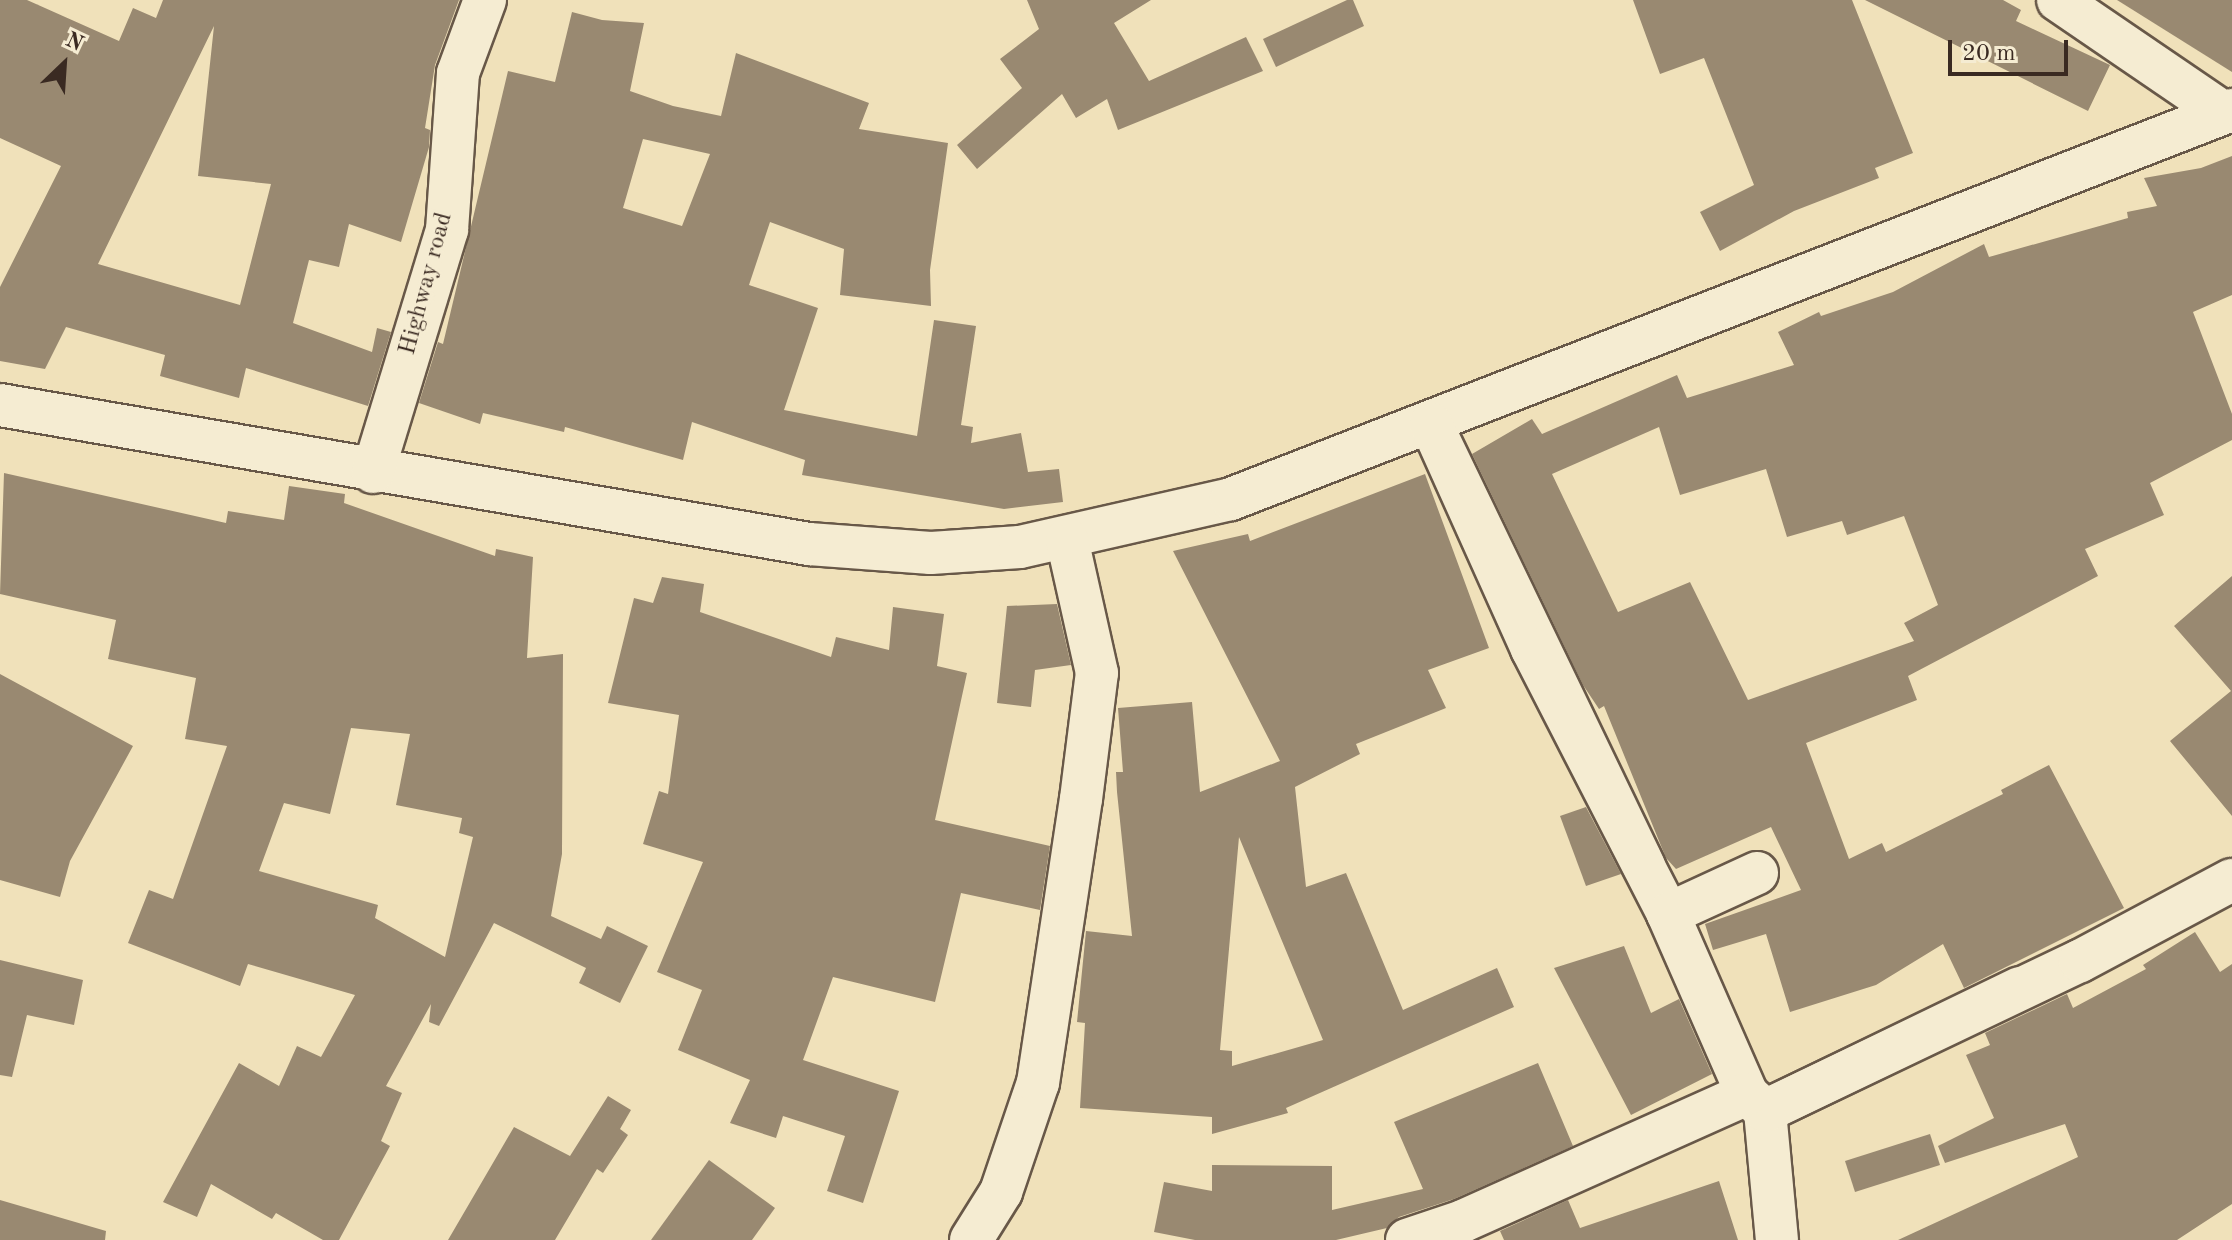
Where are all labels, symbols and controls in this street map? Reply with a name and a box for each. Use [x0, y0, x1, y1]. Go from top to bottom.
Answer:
north arrow [24, 24, 104, 104]
scale bar [1952, 24, 2072, 74]
text: N [62, 29, 86, 56]
text: 20 m [1962, 42, 2016, 66]
street label: Highway road [394, 210, 460, 358]

